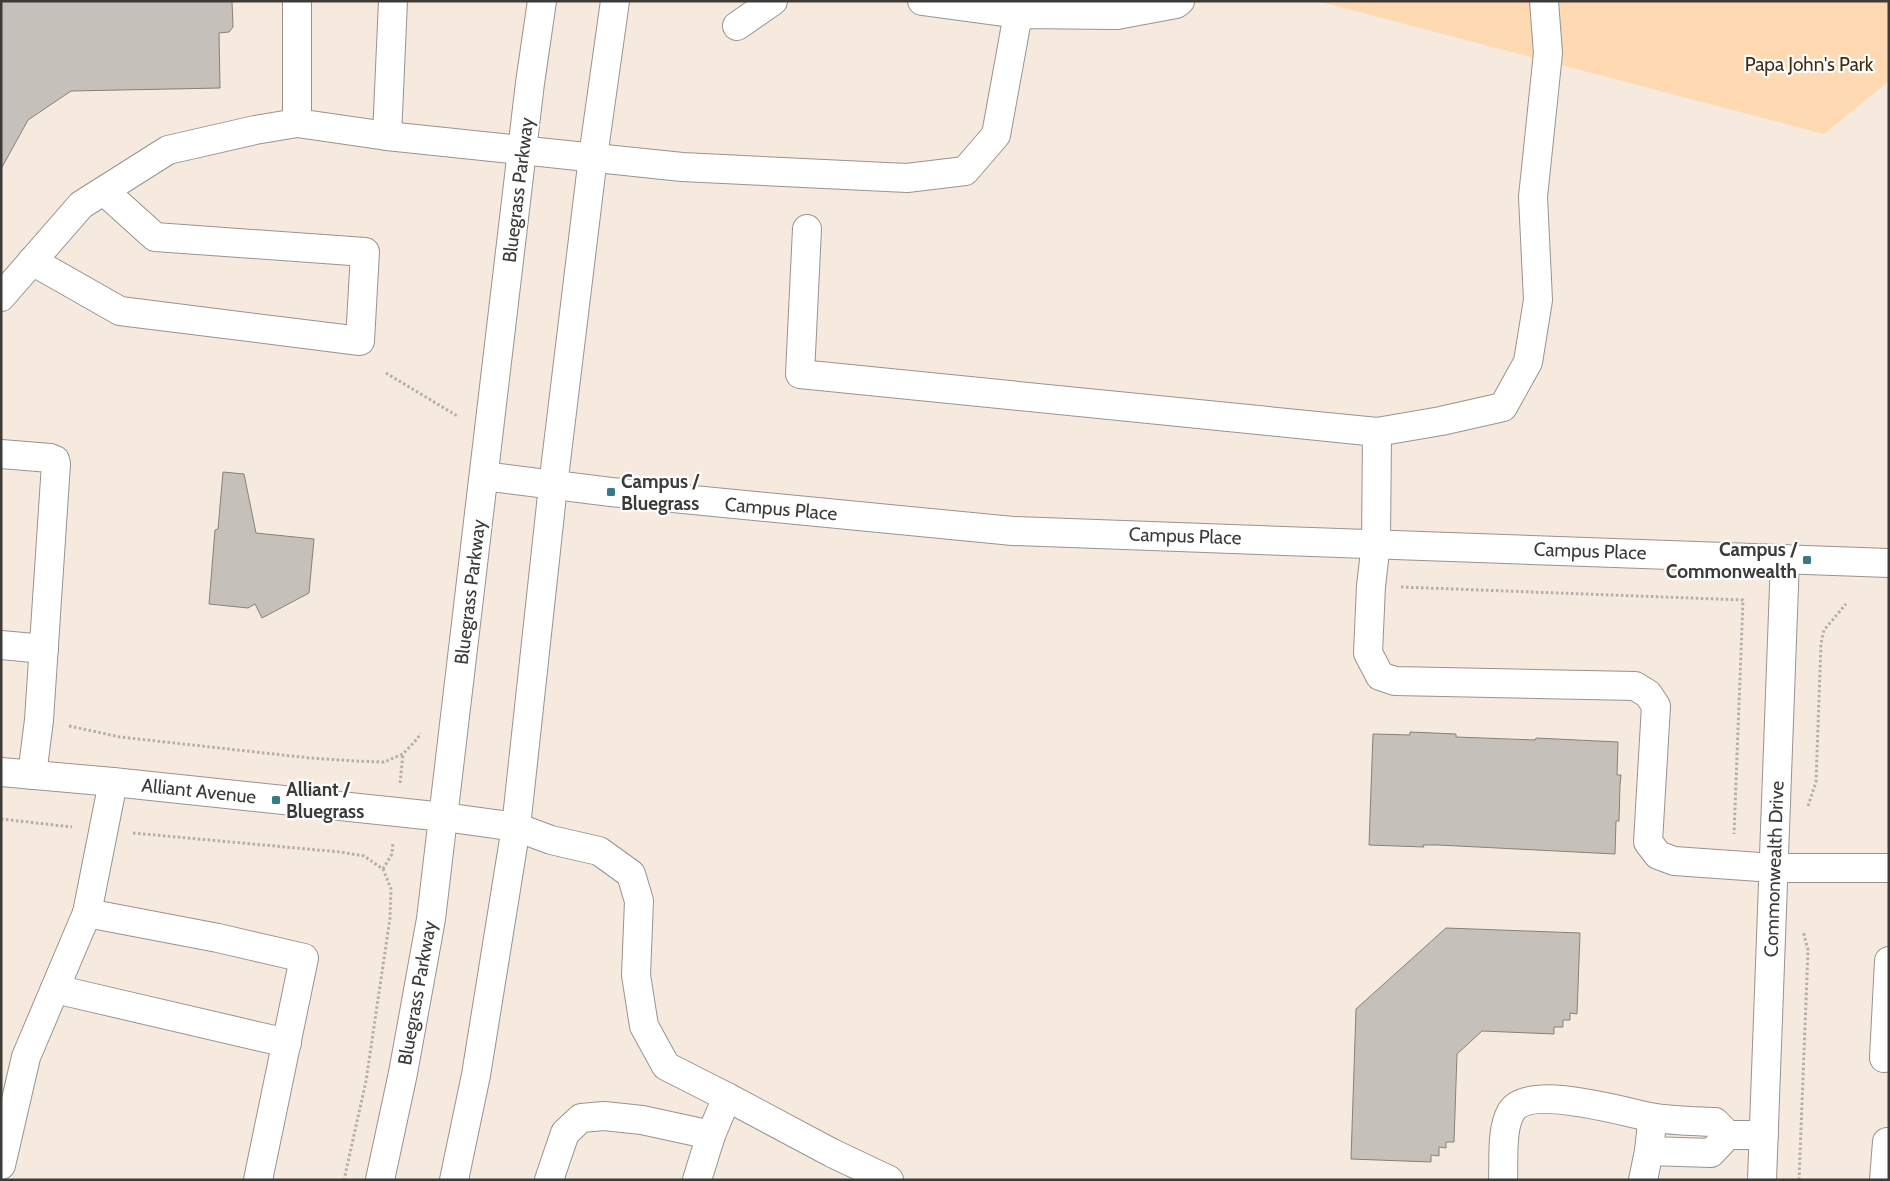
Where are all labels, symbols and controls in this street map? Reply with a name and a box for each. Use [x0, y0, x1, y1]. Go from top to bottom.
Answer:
park label: Papa John's Park [1745, 53, 1874, 76]
street label: Bluegrass Parkway [498, 116, 538, 264]
place label: Campus / Bluegrass [621, 470, 700, 515]
marker: Campus / Bluegrass [605, 486, 617, 498]
street label: Campus Place [724, 493, 838, 525]
street label: Bluegrass Parkway [450, 518, 490, 666]
street label: Campus Place [1128, 523, 1242, 549]
street label: Campus Place [1533, 538, 1647, 564]
place label: Campus / Commonwealth [1666, 538, 1798, 583]
marker: Campus / Commonwealth [1801, 554, 1813, 566]
street label: Alliant Avenue [141, 774, 258, 808]
place label: Alliant / Bluegrass [286, 778, 364, 823]
street label: Commonwealth Drive [1759, 780, 1789, 958]
marker: Alliant / Bluegrass [270, 794, 282, 806]
street label: Bluegrass Parkway [393, 919, 441, 1067]

